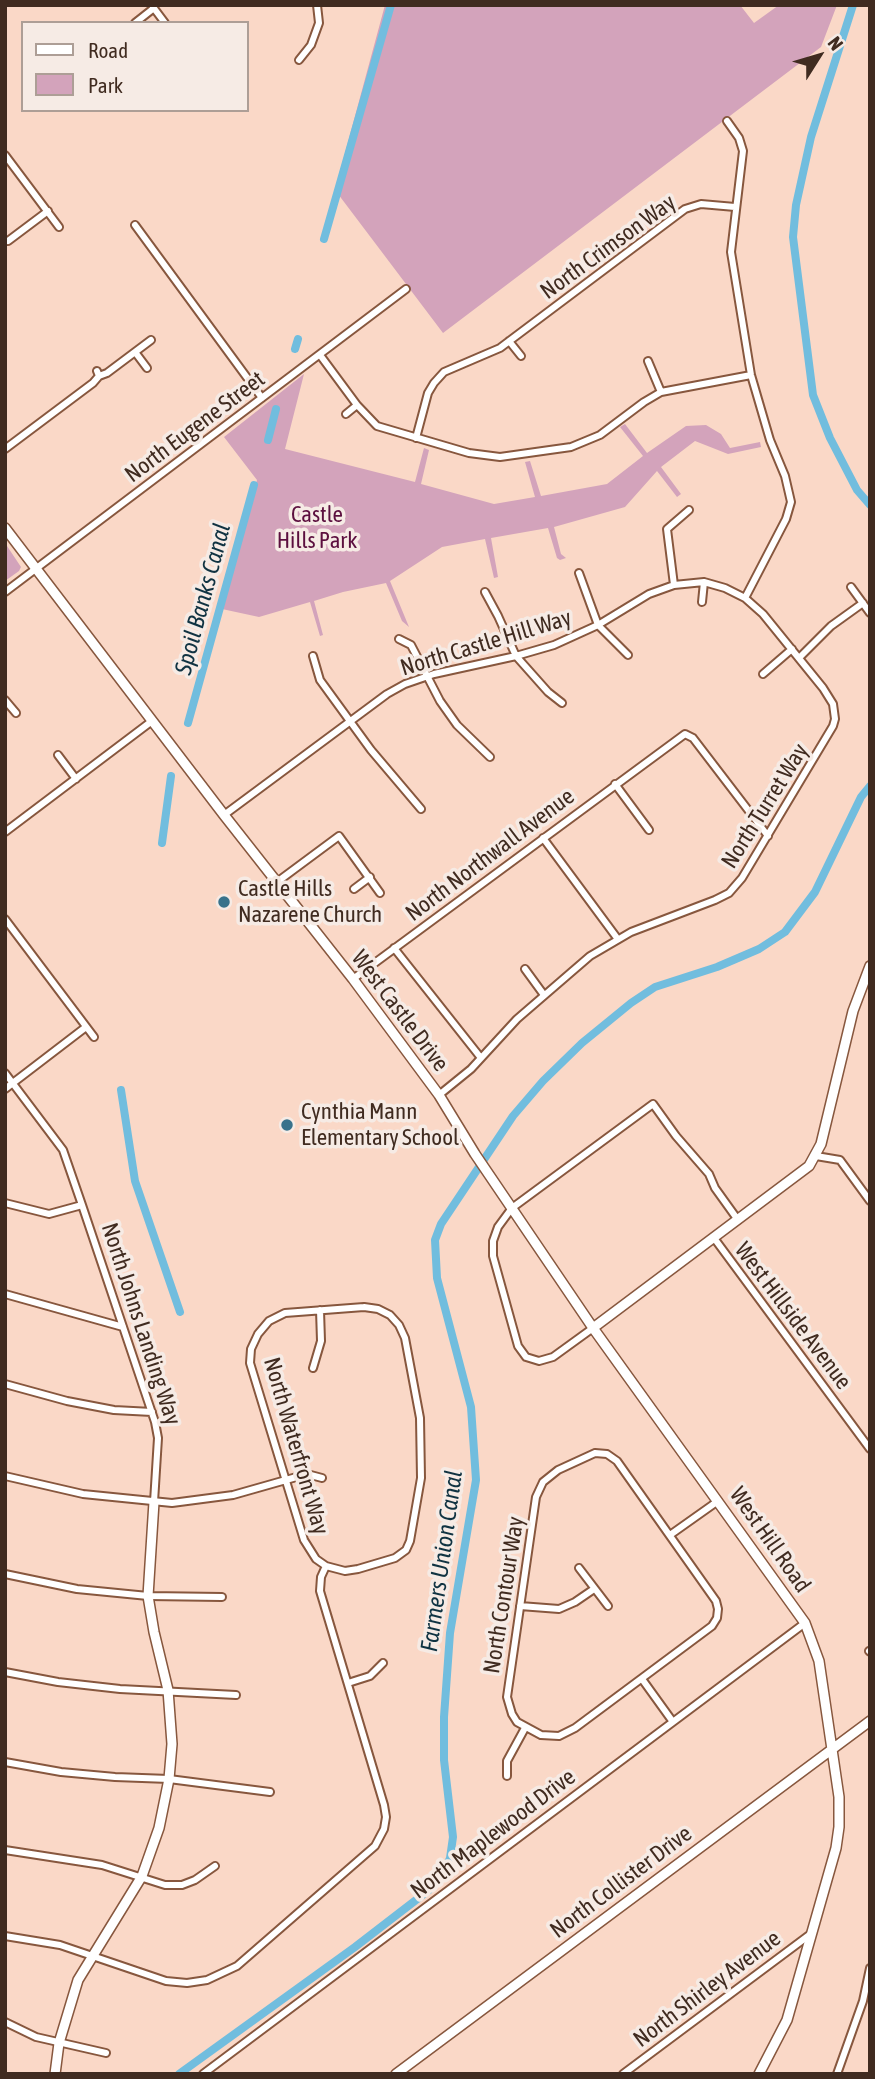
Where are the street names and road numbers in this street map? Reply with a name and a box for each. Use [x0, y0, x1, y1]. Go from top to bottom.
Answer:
street label: North Crimson Way [535, 189, 681, 305]
street label: North Eugene Street [120, 365, 270, 489]
street label: North Castle Hill Way [397, 604, 575, 682]
street label: North Turret Way [716, 739, 814, 873]
street label: North Northwall Avenue [400, 783, 580, 927]
street label: West Castle Drive [346, 945, 454, 1077]
street label: North Johns Landing Way [95, 1219, 187, 1429]
street label: West Hillside Avenue [729, 1237, 857, 1395]
street label: North Waterfront Way [258, 1354, 334, 1538]
street label: West Hill Road [724, 1482, 816, 1598]
street label: North Contour Way [478, 1515, 530, 1675]
street label: North Maplewood Drive [405, 1763, 581, 1905]
street label: North Collister Drive [545, 1820, 697, 1944]
street label: North Shirley Avenue [628, 1925, 786, 2053]

